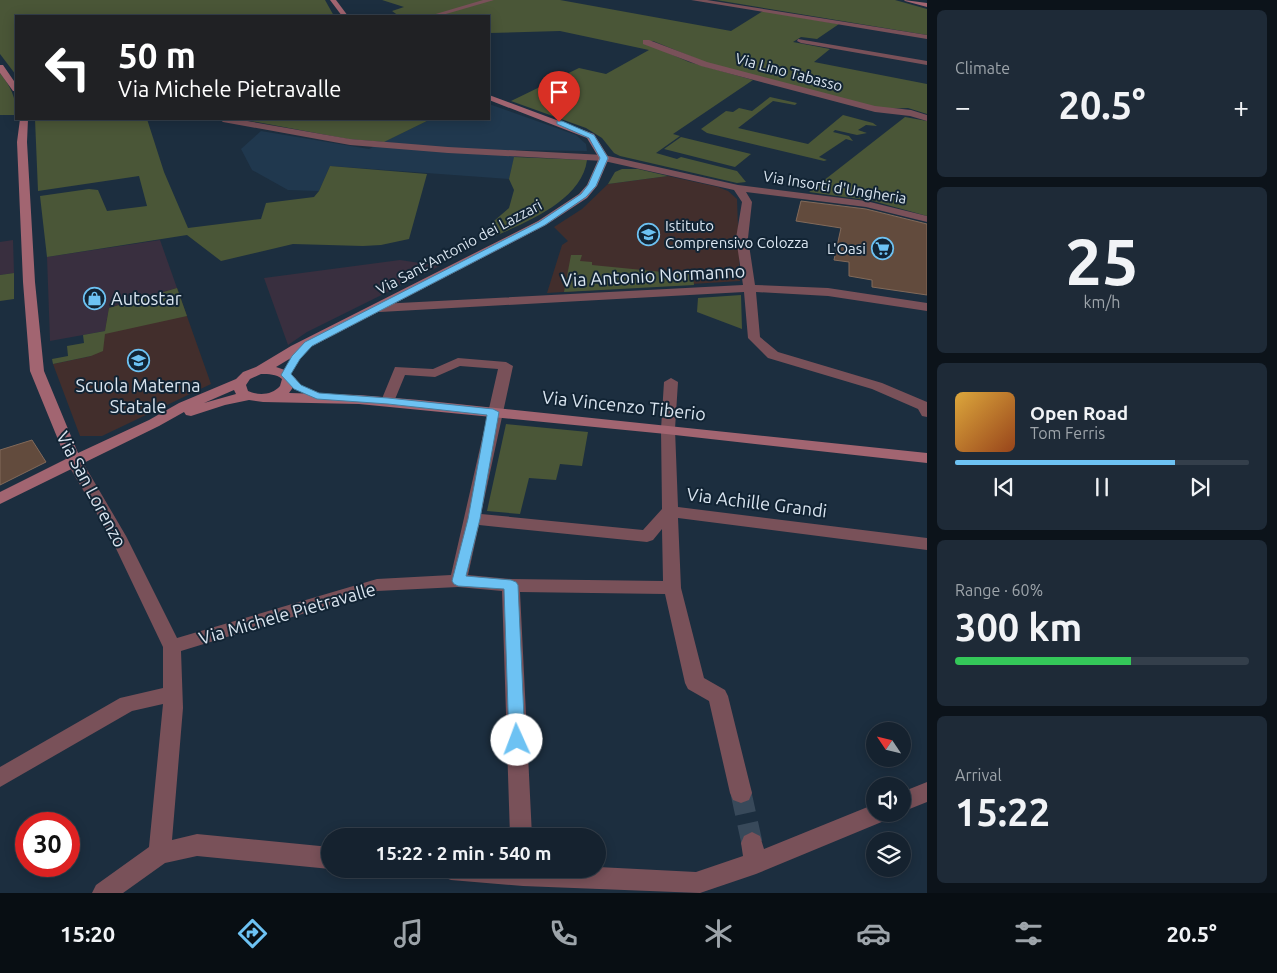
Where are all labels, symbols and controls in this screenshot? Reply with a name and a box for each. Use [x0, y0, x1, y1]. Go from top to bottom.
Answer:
icon: left [35, 35, 100, 100]
text: 50 m [118, 35, 196, 75]
street label: Via Lino Tabasso [733, 49, 845, 95]
text: Climate [955, 59, 1010, 77]
pin [538, 71, 580, 122]
text: Via Michele Pietravalle [118, 76, 341, 101]
icon: arrive [545, 78, 573, 106]
text: 20.5° [1058, 84, 1146, 126]
text: − [955, 91, 971, 122]
text: + [1233, 91, 1249, 122]
street label: Via Insorti d'Ungheria [762, 167, 908, 207]
street label: Via Sant'Antonio dei Lazzari [373, 196, 545, 298]
place label: Istituto Comprensivo Colozza [665, 217, 809, 251]
school or university icon: Istituto Comprensivo Colozza [637, 222, 661, 246]
text: 25 [1065, 224, 1139, 297]
supermarket icon: L'Oasi [870, 236, 894, 260]
place label: L'Oasi [827, 240, 866, 257]
street label: Via Antonio Normanno [560, 260, 746, 290]
shop icon: Autostar [83, 286, 107, 310]
place label: Autostar [111, 288, 182, 308]
text: km/h [1084, 293, 1120, 311]
school or university icon: Scuola Materna Statale [126, 348, 150, 372]
place label: Scuola Materna Statale [76, 375, 200, 416]
street label: Via Vincenzo Tiberio [541, 386, 707, 424]
text: Open Road [1030, 402, 1128, 424]
text: Tom Ferris [1030, 424, 1105, 442]
street label: Via San Lorenzo [53, 428, 131, 550]
icon: previous [990, 473, 1018, 501]
icon: pause [1088, 473, 1116, 501]
icon: next [1186, 473, 1214, 501]
street label: Via Achille Grandi [686, 483, 828, 521]
street label: Via Michele Pietravalle [196, 578, 378, 648]
text: Range · 60% [955, 581, 1043, 599]
text: 300 km [955, 606, 1082, 648]
position arrow [490, 713, 542, 765]
north arrow [866, 722, 911, 768]
map controls [866, 722, 911, 877]
text: Arrival [955, 766, 1002, 784]
button: sound [866, 777, 911, 822]
text: 15:22 [955, 791, 1050, 833]
speed limit sign: 30 [15, 812, 80, 877]
button: layers [866, 832, 911, 877]
text: 15:22 · 2 min · 540 m [376, 842, 551, 864]
icon: directions [235, 916, 270, 951]
icon: music [391, 916, 426, 951]
icon: phone [546, 916, 581, 951]
icon: climate [701, 916, 736, 951]
icon: car [856, 916, 891, 951]
icon: filters [1011, 916, 1046, 951]
text: 15:20 [60, 921, 115, 946]
text: 20.5° [1166, 921, 1217, 946]

